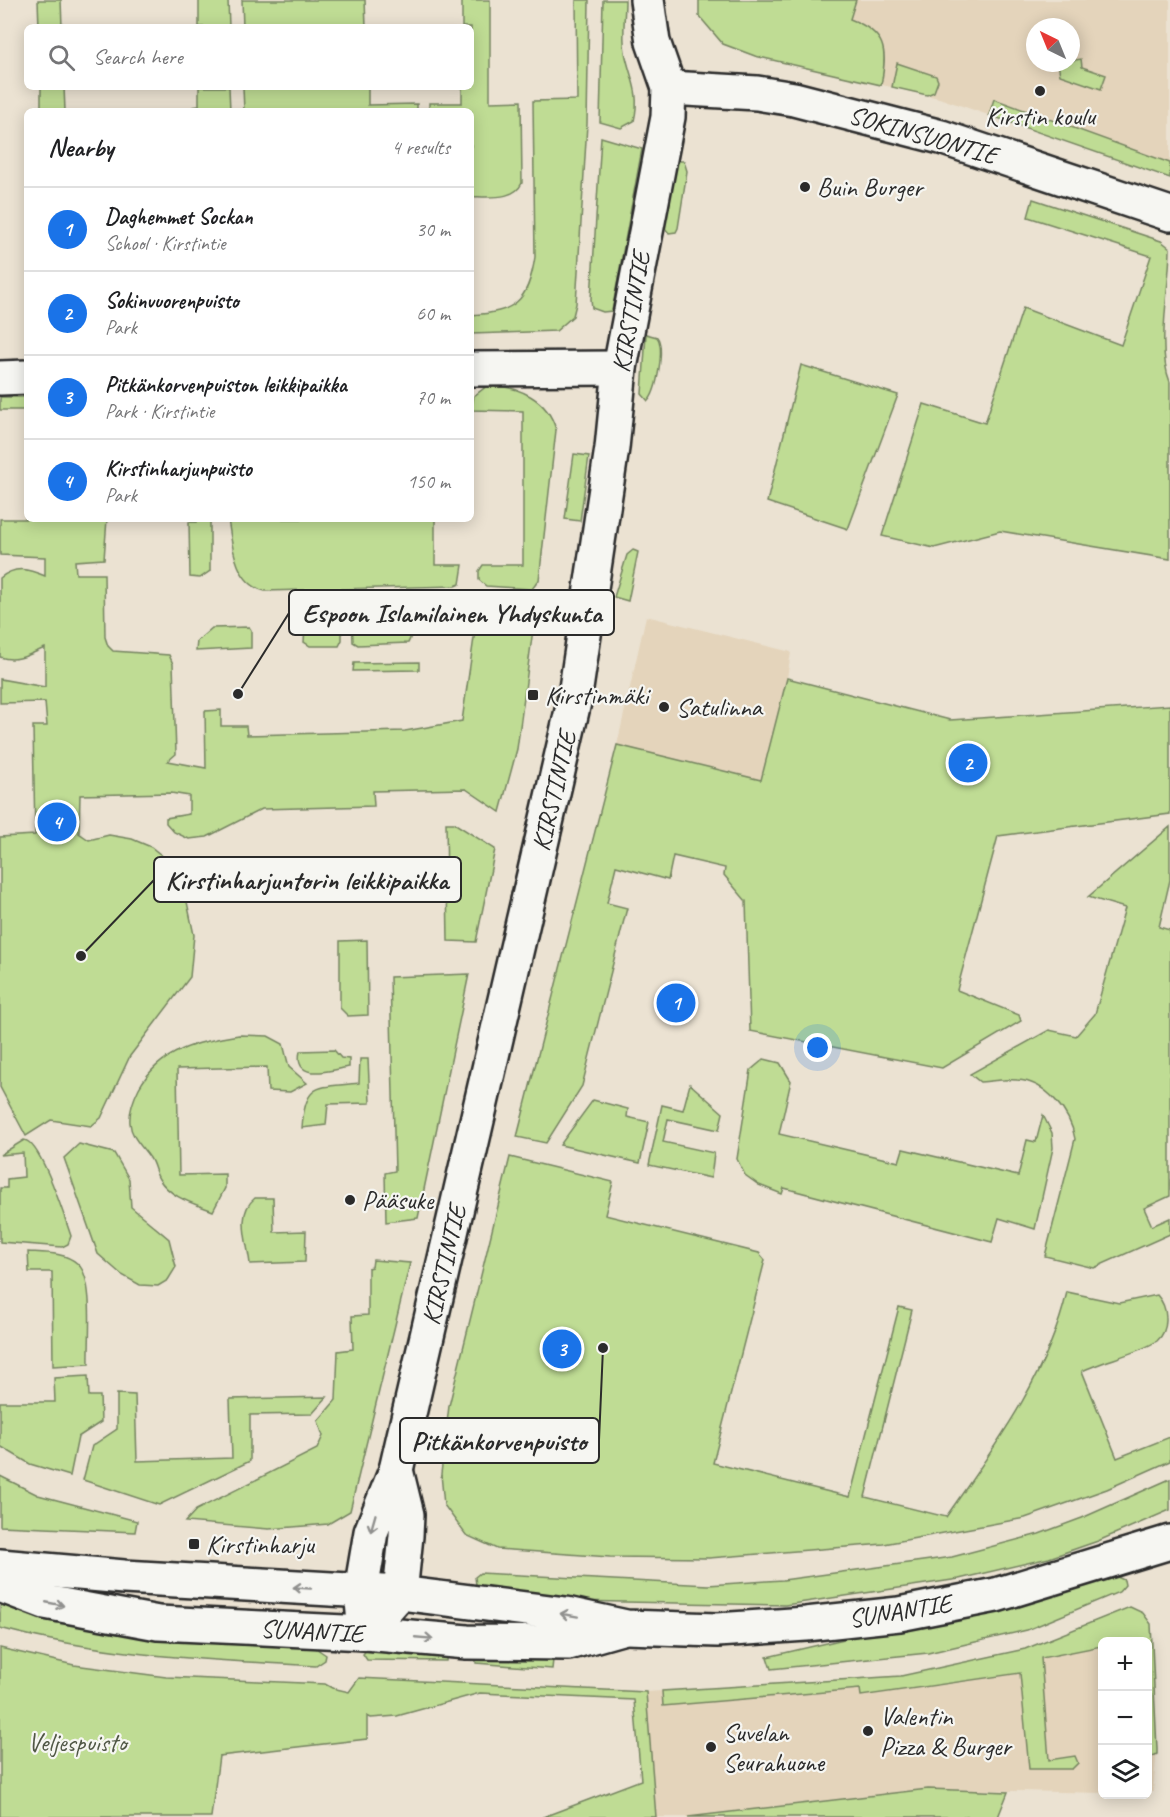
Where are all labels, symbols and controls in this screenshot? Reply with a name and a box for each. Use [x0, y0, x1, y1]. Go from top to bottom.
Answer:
north arrow [1026, 18, 1080, 72]
search box [24, 24, 474, 90]
icon: search [45, 41, 78, 74]
text: Search here [93, 43, 183, 71]
marker: Kirstin koulu [1033, 84, 1047, 98]
street label: SOKINSUONTIE [845, 98, 1005, 173]
place label: Kirstin koulu [985, 100, 1097, 133]
text: Nearby [48, 131, 113, 164]
text: 4 results [391, 135, 450, 160]
place label: Buin Burger [817, 171, 925, 204]
marker: Buin Burger [798, 180, 812, 194]
text: Daghemmet Sockan [105, 203, 253, 231]
text: 1 [63, 217, 72, 242]
text: 30 m [416, 217, 450, 242]
text: School · Kirstintie [105, 231, 226, 256]
street label: KIRSTINTIE [604, 246, 658, 375]
text: Sokinvuorenpuisto [105, 287, 239, 315]
text: 2 [63, 301, 72, 326]
text: 60 m [416, 301, 450, 326]
text: Park [105, 315, 137, 340]
text: Pitkänkorvenpuiston leikkipaikka [105, 371, 347, 399]
text: 3 [63, 385, 72, 410]
text: 70 m [416, 385, 450, 410]
text: Park · Kirstintie [105, 399, 214, 424]
text: Kirstinharjunpuisto [105, 455, 252, 483]
text: 4 [63, 469, 72, 494]
text: 150 m [407, 469, 450, 494]
text: Park [105, 483, 137, 508]
callout: Espoon Islamilainen Yhdyskunta [289, 590, 614, 635]
text: Espoon Islamilainen Yhdyskunta [302, 596, 604, 630]
place label: Kirstinmäki [545, 679, 651, 712]
marker: Kirstinmäki [526, 688, 540, 702]
place label: Satulinna [676, 691, 764, 724]
marker: Satulinna [657, 700, 671, 714]
street label: KIRSTINTIE [524, 725, 585, 854]
pin: 2 [948, 740, 988, 786]
pin: 4 [38, 800, 76, 844]
callout: Kirstinharjuntorin leikkipaikka [154, 857, 461, 902]
text: Kirstinharjuntorin leikkipaikka [166, 863, 451, 897]
pin: 1 [656, 980, 696, 1026]
your location [803, 1033, 832, 1062]
place label: Pääsuke [362, 1184, 435, 1217]
marker: Pääsuke [343, 1193, 357, 1207]
street label: KIRSTINTIE [414, 1199, 475, 1328]
pin: 3 [542, 1326, 582, 1372]
callout: Pitkänkorvenpuisto [400, 1418, 599, 1463]
text: Pitkänkorvenpuisto [411, 1424, 589, 1458]
one-way arrow [367, 1513, 378, 1532]
place label: Kirstinharju [206, 1528, 315, 1561]
marker: Kirstinharju [187, 1537, 201, 1551]
one-way arrow [293, 1582, 313, 1593]
street label: SUNANTIE [846, 1586, 957, 1635]
one-way arrow [45, 1599, 65, 1610]
one-way arrow [559, 1609, 579, 1620]
street label: SUNANTIE [260, 1612, 368, 1650]
one-way arrow [413, 1633, 433, 1644]
map controls [1098, 1637, 1152, 1799]
button: + [1098, 1637, 1152, 1691]
button: − [1098, 1691, 1152, 1745]
place label: Valentin Pizza & Burger [880, 1700, 1013, 1763]
place label: Suvelan Seurahuone [723, 1716, 826, 1779]
marker: Valentin Pizza & Burger [861, 1724, 875, 1738]
park label: Veljespuisto [28, 1726, 129, 1759]
marker: Suvelan Seurahuone [704, 1740, 718, 1754]
button: layers [1098, 1745, 1152, 1799]

